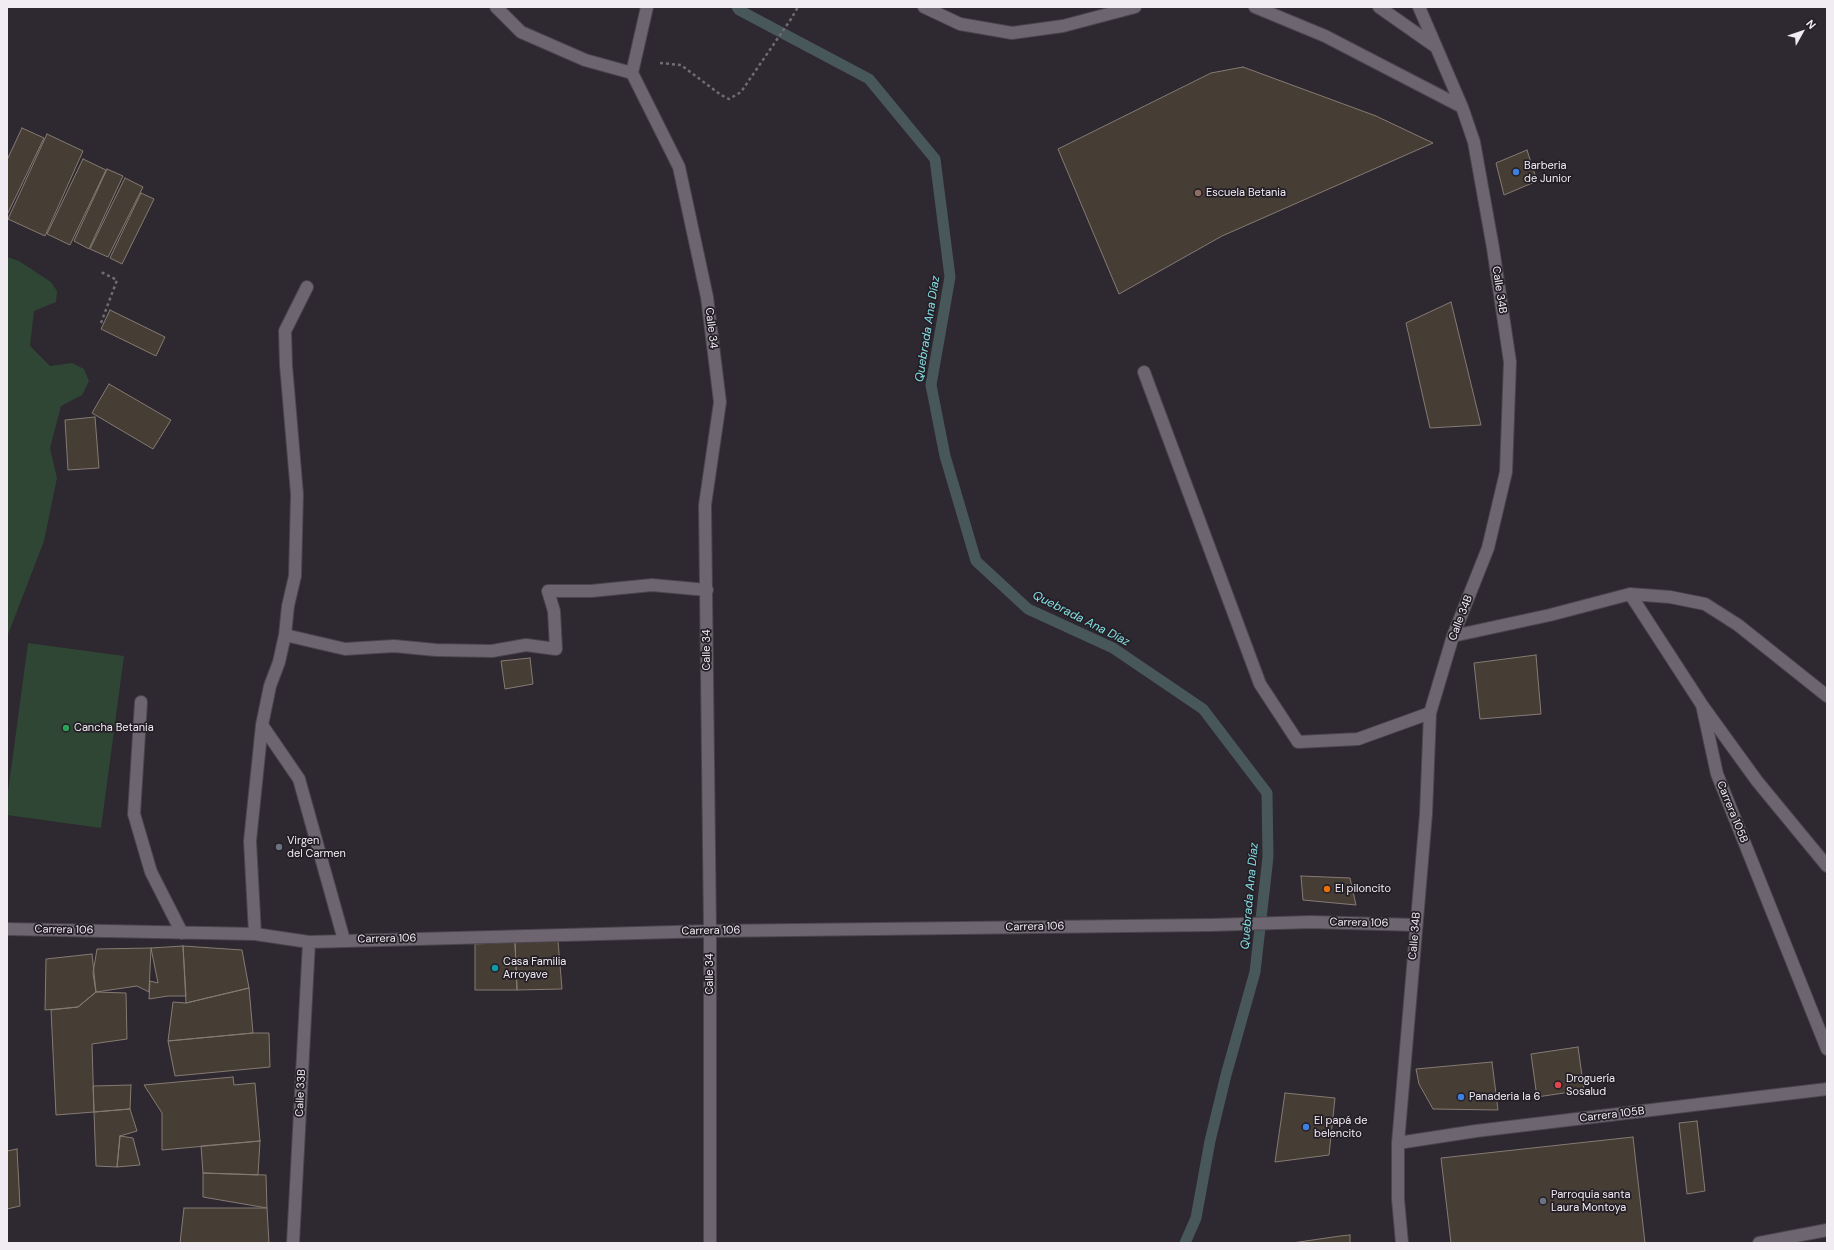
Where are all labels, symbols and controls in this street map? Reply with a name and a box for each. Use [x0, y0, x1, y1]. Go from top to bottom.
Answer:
north arrow [1782, 12, 1822, 52]
text: N [1803, 17, 1819, 32]
place label: Barberia de Junior [1524, 159, 1571, 185]
marker: Barberia de Junior [1511, 167, 1521, 177]
place label: Escuela Betania [1206, 186, 1286, 200]
marker: Escuela Betania [1193, 188, 1203, 198]
street label: Calle 34B [1489, 265, 1509, 315]
water label: Quebrada Ana Díaz [913, 275, 943, 383]
street label: Calle 34 [702, 307, 720, 349]
water label: Quebrada Ana Díaz [1030, 588, 1132, 650]
street label: Calle 34B [1446, 593, 1476, 643]
street label: Calle 34 [700, 629, 714, 671]
place label: Cancha Betania [74, 721, 154, 735]
marker: Cancha Betania [61, 723, 71, 733]
street label: Carrera 105B [1714, 779, 1750, 845]
place label: Virgen del Carmen [287, 834, 346, 860]
marker: Virgen del Carmen [274, 842, 284, 852]
water label: Quebrada Ana Díaz [1238, 842, 1262, 950]
place label: El piloncito [1335, 882, 1391, 896]
marker: El piloncito [1322, 884, 1332, 894]
street label: Calle 34B [1406, 912, 1424, 960]
street label: Carrera 106 [1329, 916, 1389, 930]
street label: Carrera 106 [1005, 920, 1065, 934]
street label: Carrera 106 [34, 923, 94, 937]
street label: Carrera 106 [681, 924, 741, 938]
street label: Carrera 106 [357, 932, 417, 946]
street label: Calle 34 [703, 953, 717, 995]
place label: Casa Familia Arroyave [503, 955, 566, 981]
marker: Casa Familia Arroyave [490, 963, 500, 973]
street label: Calle 33B [293, 1069, 309, 1117]
place label: Droguería Sosalud [1566, 1072, 1615, 1098]
marker: Droguería Sosalud [1553, 1080, 1563, 1090]
place label: Panaderia la 6 [1469, 1090, 1540, 1104]
marker: Panaderia la 6 [1456, 1092, 1466, 1102]
street label: Carrera 105B [1579, 1104, 1645, 1126]
place label: El papá de belencito [1314, 1114, 1367, 1140]
marker: El papá de belencito [1301, 1122, 1311, 1132]
place label: Parroquia santa Laura Montoya [1551, 1188, 1630, 1214]
marker: Parroquia santa Laura Montoya [1538, 1196, 1548, 1206]

